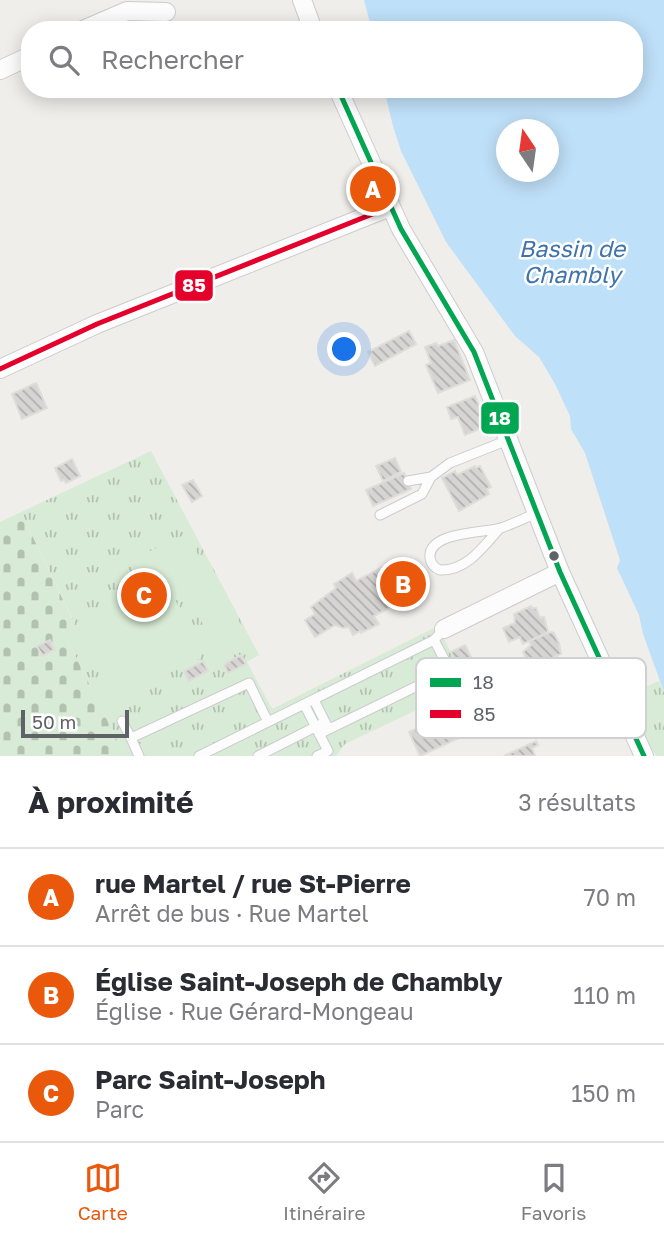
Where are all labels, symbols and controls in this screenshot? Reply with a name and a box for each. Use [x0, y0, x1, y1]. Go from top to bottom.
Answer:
search box [21, 21, 643, 98]
icon: search [45, 41, 83, 79]
text: Rechercher [101, 44, 244, 75]
north arrow [496, 119, 559, 182]
pin: A [350, 163, 396, 215]
water label: Bassin de Chambly [519, 234, 627, 288]
line badge: 85 [174, 269, 214, 302]
text: 85 [182, 273, 206, 296]
your location [327, 332, 361, 366]
line badge: 18 [480, 401, 520, 435]
text: 18 [489, 406, 511, 429]
unlabelled marker [547, 549, 561, 563]
pin: B [380, 558, 426, 610]
pin: C [121, 569, 167, 621]
legend [416, 658, 646, 738]
text: 18 [473, 670, 494, 693]
text: 85 [473, 702, 496, 725]
scale bar [21, 707, 130, 739]
text: 50 m [32, 710, 76, 733]
text: À proximité [28, 784, 194, 820]
text: 3 résultats [518, 788, 636, 816]
text: rue Martel / rue St-Pierre [95, 868, 411, 899]
text: A [43, 883, 59, 911]
text: 70 m [583, 883, 636, 911]
text: Arrêt de bus · Rue Martel [95, 899, 369, 927]
text: Église Saint-Joseph de Chambly [95, 966, 503, 997]
text: B [43, 981, 59, 1009]
text: 110 m [573, 981, 636, 1009]
text: Église · Rue Gérard-Mongeau [95, 997, 414, 1025]
text: Parc Saint-Joseph [95, 1064, 326, 1095]
text: C [43, 1079, 59, 1107]
text: 150 m [571, 1079, 636, 1107]
text: Parc [95, 1095, 144, 1123]
tab: Carte [78, 1159, 128, 1224]
tab: Itinéraire [283, 1159, 366, 1224]
tab: Favoris [521, 1159, 586, 1224]

